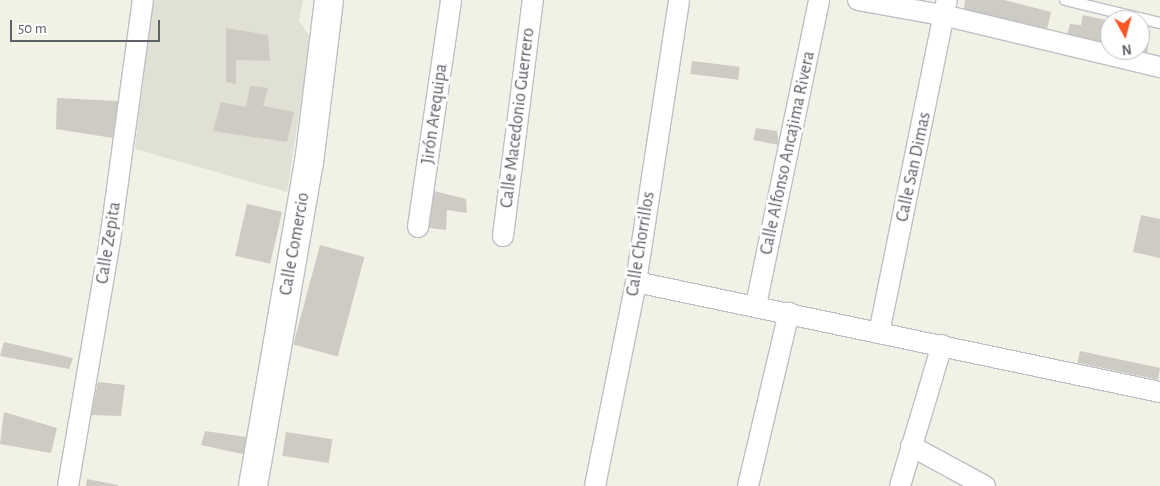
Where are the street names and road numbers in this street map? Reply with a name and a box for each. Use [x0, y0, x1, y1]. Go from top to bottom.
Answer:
street label: Calle Macedonio Guerrero [496, 27, 540, 209]
street label: Calle Alfonso Ancajima Rivera [756, 49, 820, 257]
street label: Jirón Arequipa [417, 62, 453, 166]
street label: Calle San Dimas [892, 110, 936, 224]
street label: Calle Chorrillos [622, 190, 660, 298]
street label: Calle Comercio [275, 191, 315, 297]
street label: Calle Zepita [92, 200, 126, 286]

